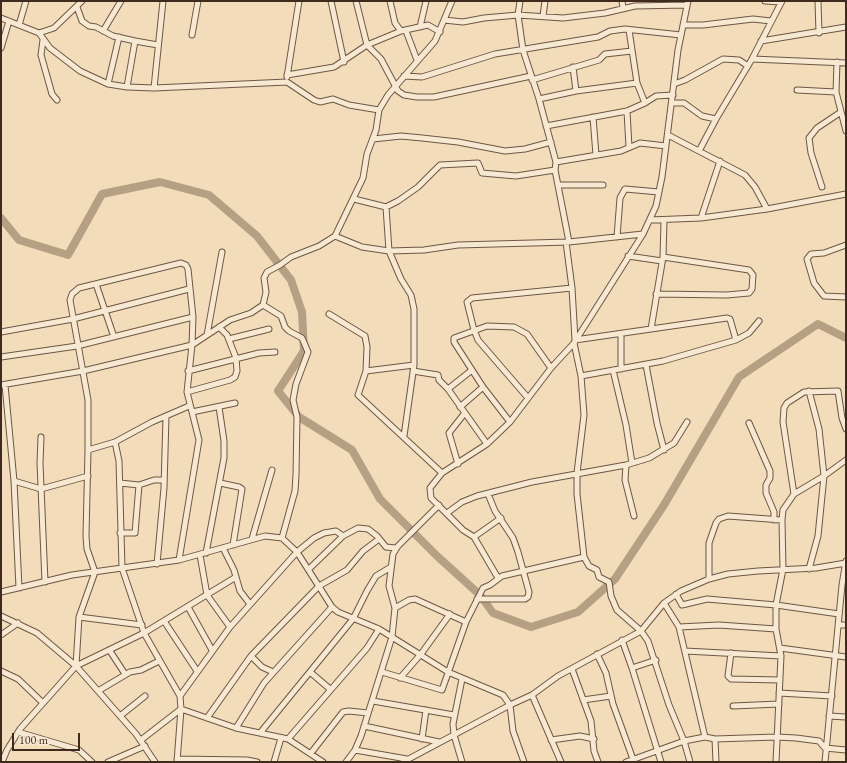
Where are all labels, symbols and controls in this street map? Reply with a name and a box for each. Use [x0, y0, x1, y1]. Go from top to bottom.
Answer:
scale bar [14, 725, 82, 751]
text: 100 m [19, 732, 48, 748]

